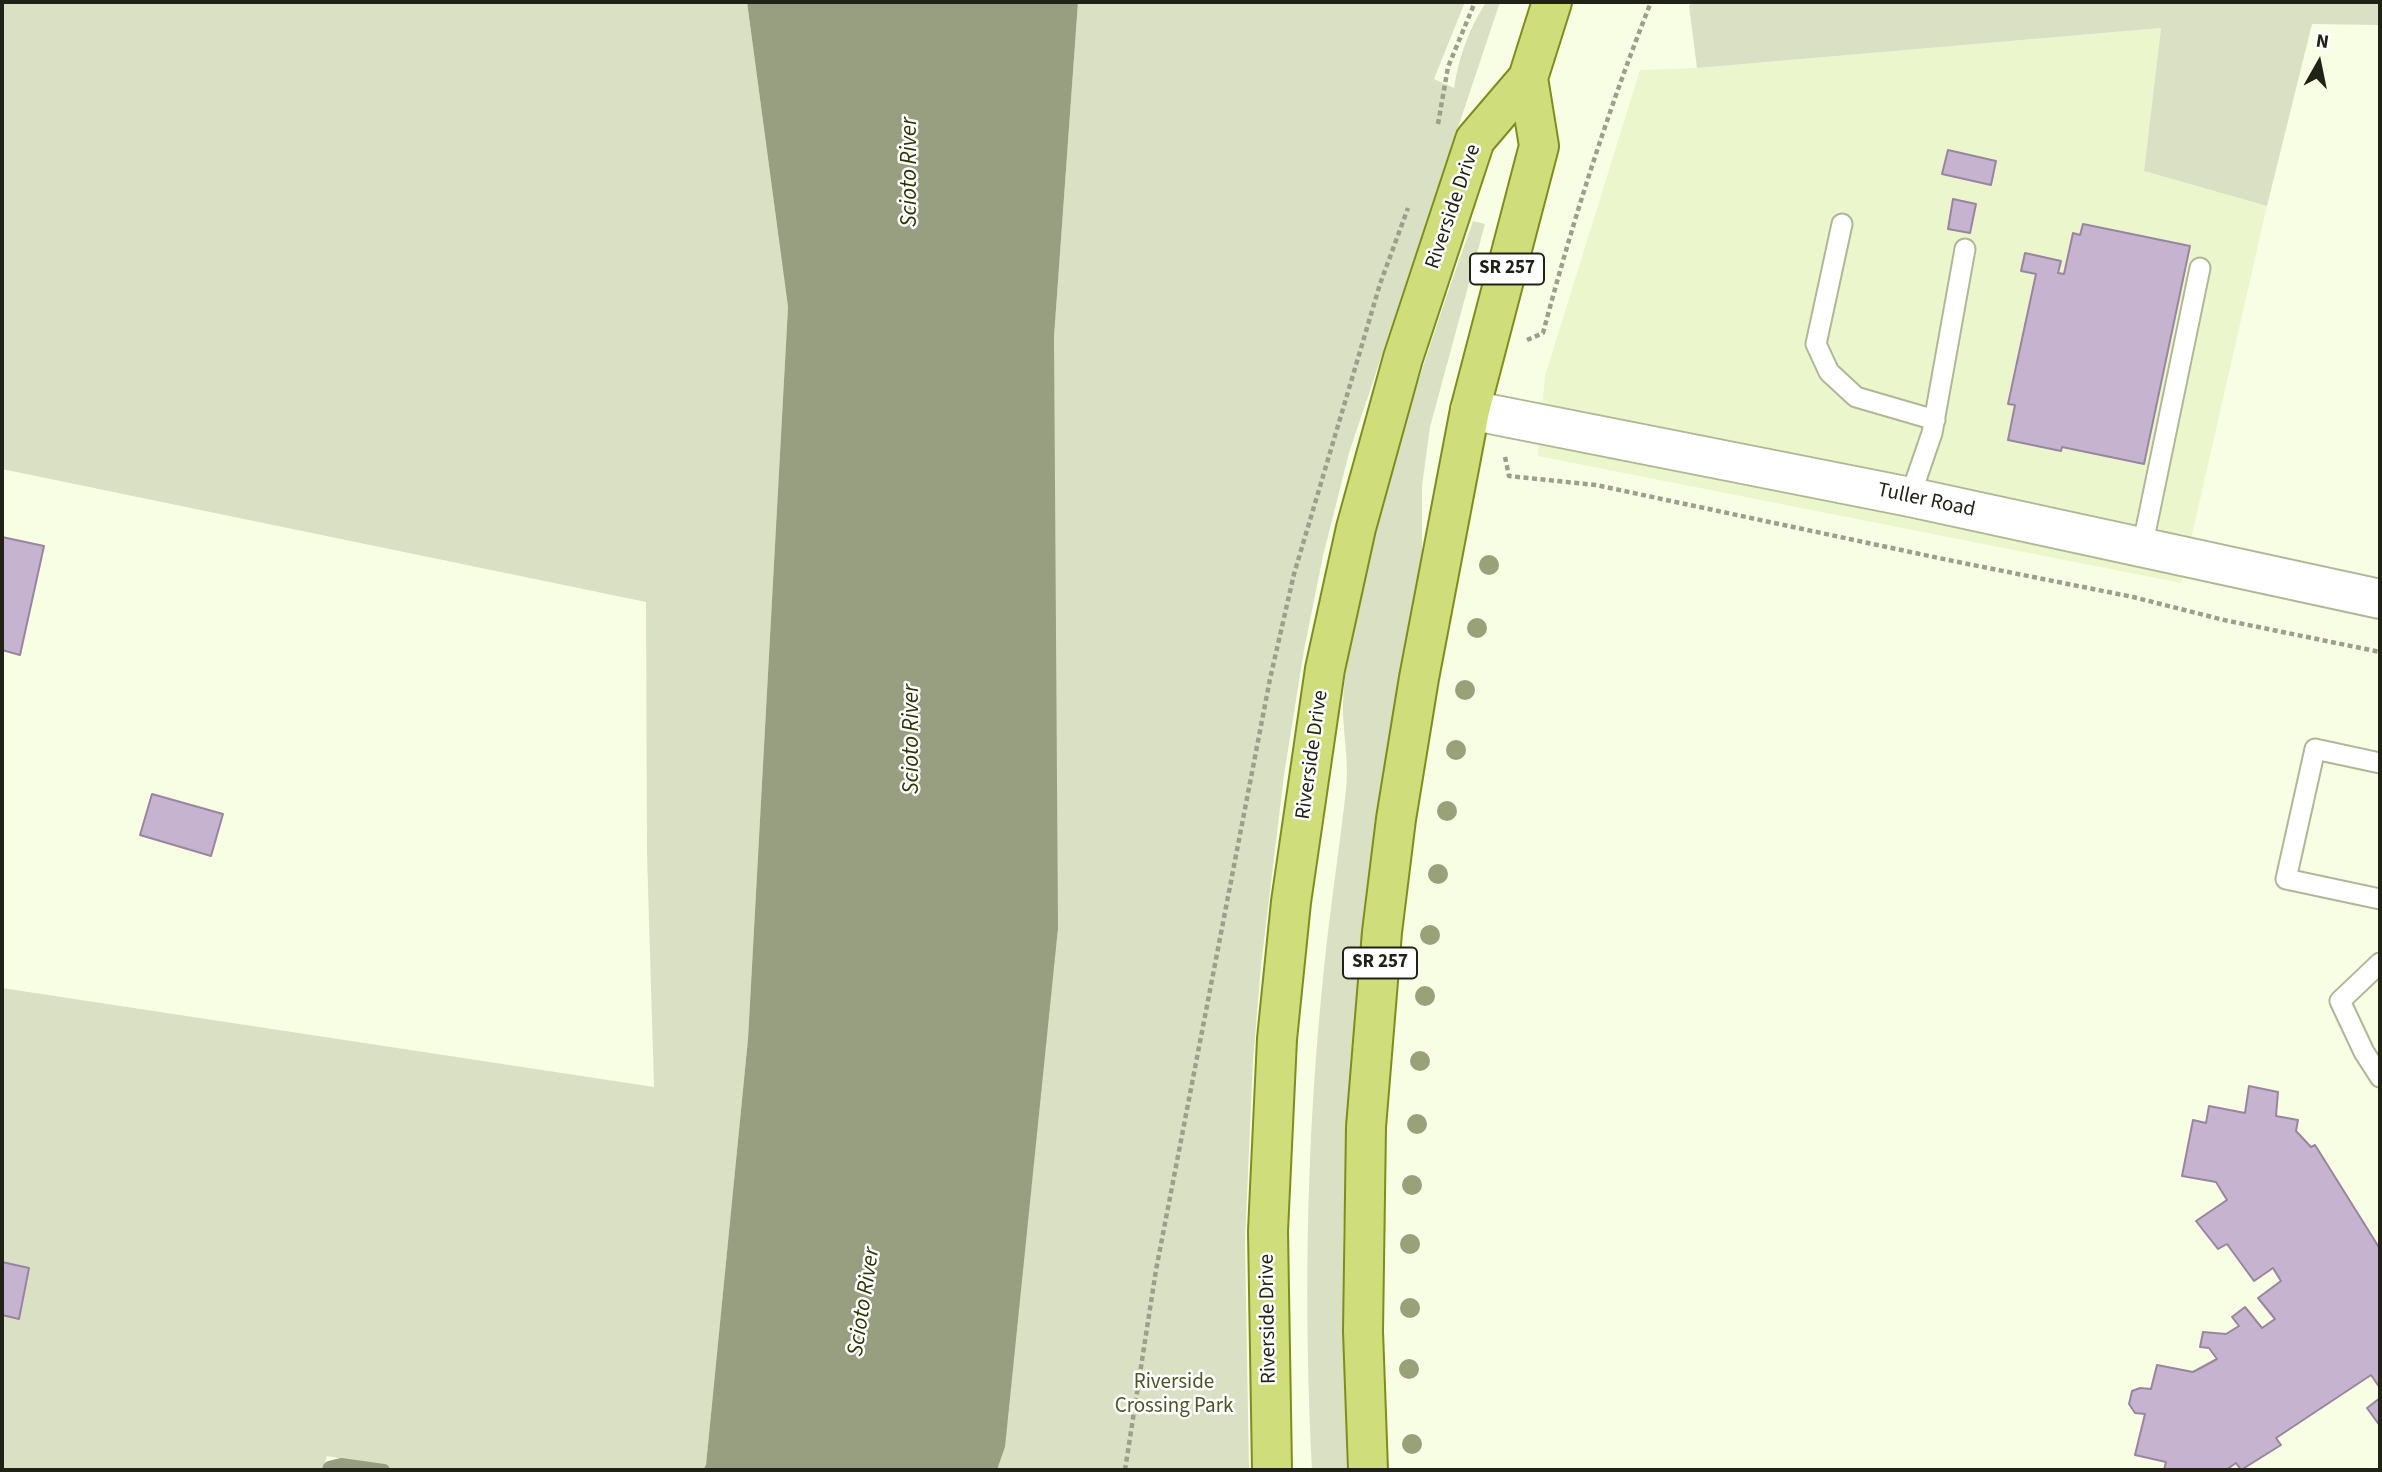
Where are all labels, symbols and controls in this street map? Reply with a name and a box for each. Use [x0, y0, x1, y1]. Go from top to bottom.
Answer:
text: N [2314, 27, 2331, 56]
north arrow [2284, 28, 2354, 98]
water label: Scioto River [897, 117, 925, 227]
street label: Riverside Drive [1421, 141, 1487, 273]
road number: SR 257 [1470, 254, 1544, 284]
street label: Tuller Road [1875, 478, 1977, 524]
water label: Scioto River [899, 684, 927, 794]
street label: Riverside Drive [1291, 689, 1335, 821]
road number: SR 257 [1343, 948, 1417, 979]
water label: Scioto River [843, 1246, 887, 1358]
street label: Riverside Drive [1255, 1254, 1283, 1384]
park label: Riverside Crossing Park [1115, 1370, 1233, 1420]

